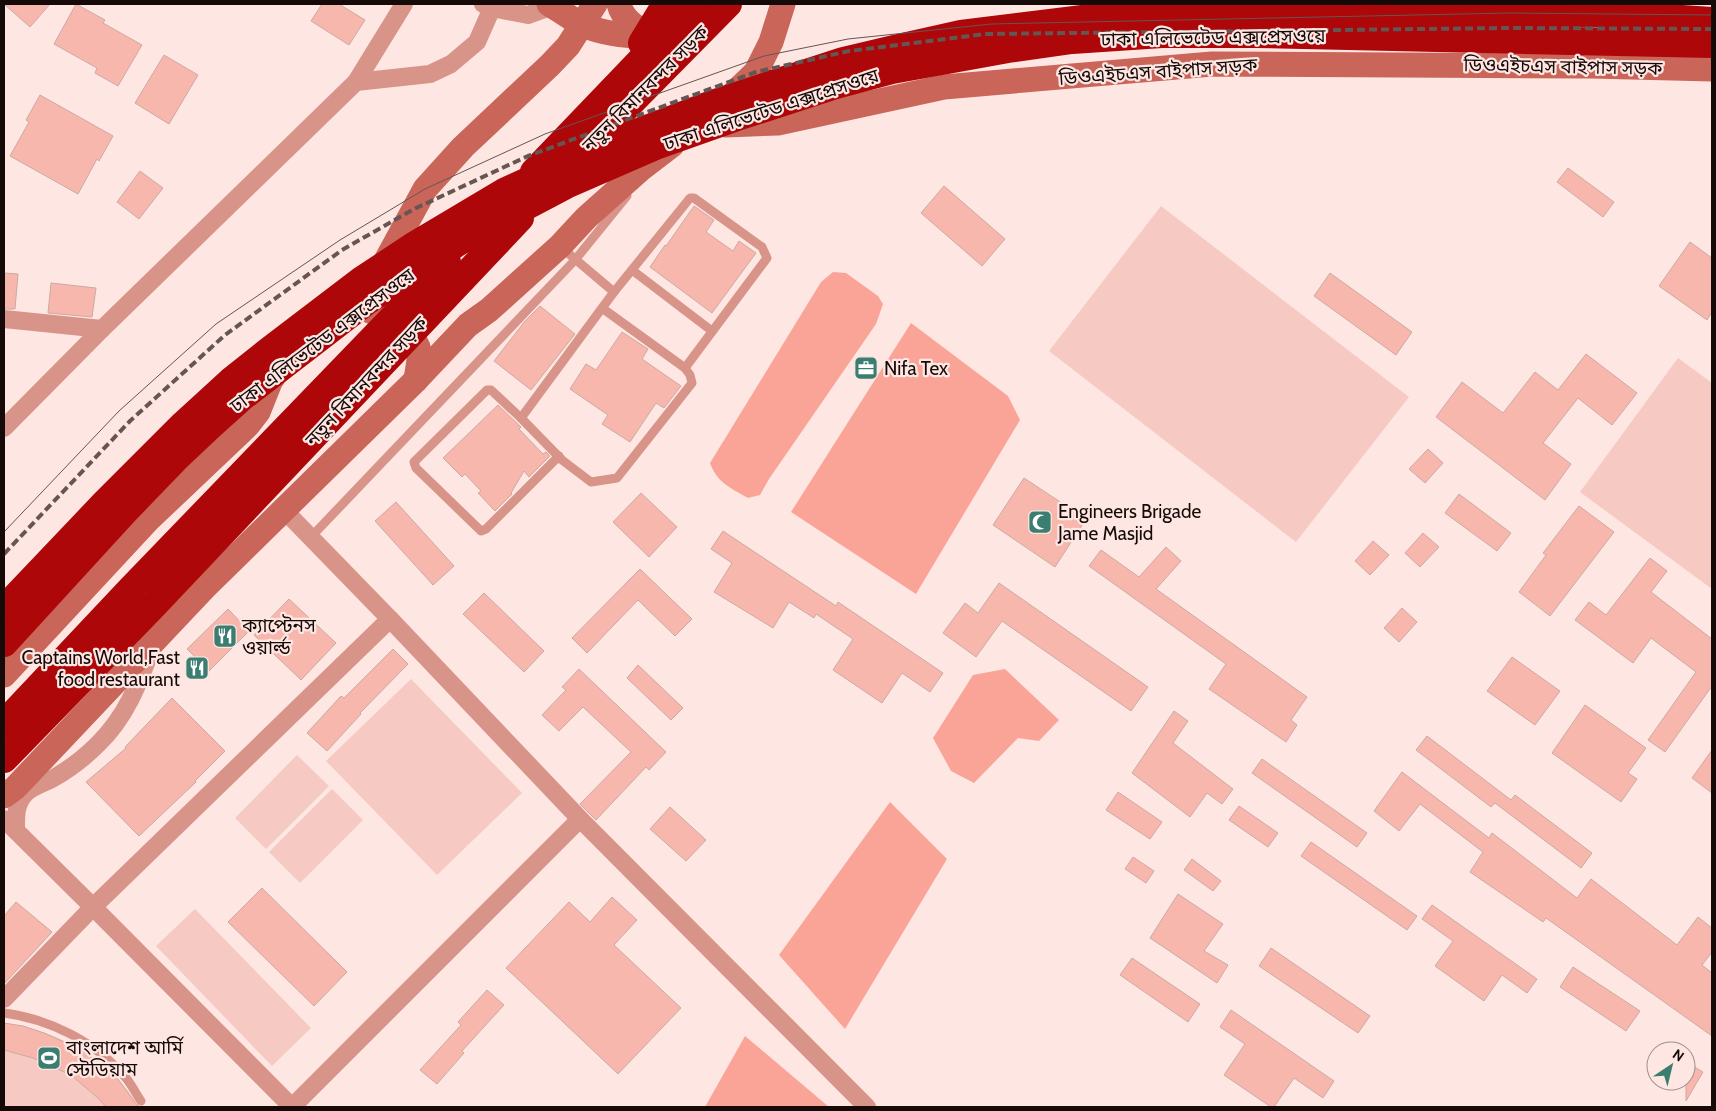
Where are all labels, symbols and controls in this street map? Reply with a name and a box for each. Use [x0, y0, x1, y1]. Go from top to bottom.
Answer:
street label: নতুন বিমানবন্দর সড়ক [577, 20, 714, 157]
street label: ঢাকা এলিভেটেড এক্সপ্রেসওয়ে [1099, 24, 1327, 51]
street label: ডিওএইচএস বাইপাস সড়ক [1057, 53, 1259, 90]
street label: ডিওএইচএস বাইপাস সড়ক [1462, 53, 1663, 80]
street label: ঢাকা এলিভেটেড এক্সপ্রেসওয়ে [660, 63, 883, 155]
street label: ঢাকা এলিভেটেড এক্সপ্রেসওয়ে [225, 263, 420, 418]
street label: নতুন বিমানবন্দর সড়ক [300, 311, 433, 452]
office icon: Nifa Tex [853, 355, 879, 381]
place label: Nifa Tex [884, 357, 948, 380]
place label: Engineers Brigade Jame Masjid [1057, 500, 1201, 545]
mosque icon: Engineers Brigade Jame Masjid [1027, 509, 1053, 535]
place label: ক্যাপ্টেনস ওয়ার্ল্ড [241, 614, 317, 659]
restaurant icon: ক্যাপ্টেনস ওয়ার্ল্ড [212, 623, 238, 649]
place label: Captains World,Fast food restaurant [21, 646, 181, 691]
restaurant icon: Captains World,Fast food restaurant [184, 655, 210, 681]
place label: বাংলাদেশ আর্মি স্টেডিয়াম [65, 1036, 184, 1081]
north arrow [1646, 1041, 1696, 1091]
sports icon: বাংলাদেশ আর্মি স্টেডিয়াম [36, 1045, 62, 1071]
text: N [1669, 1045, 1688, 1066]

